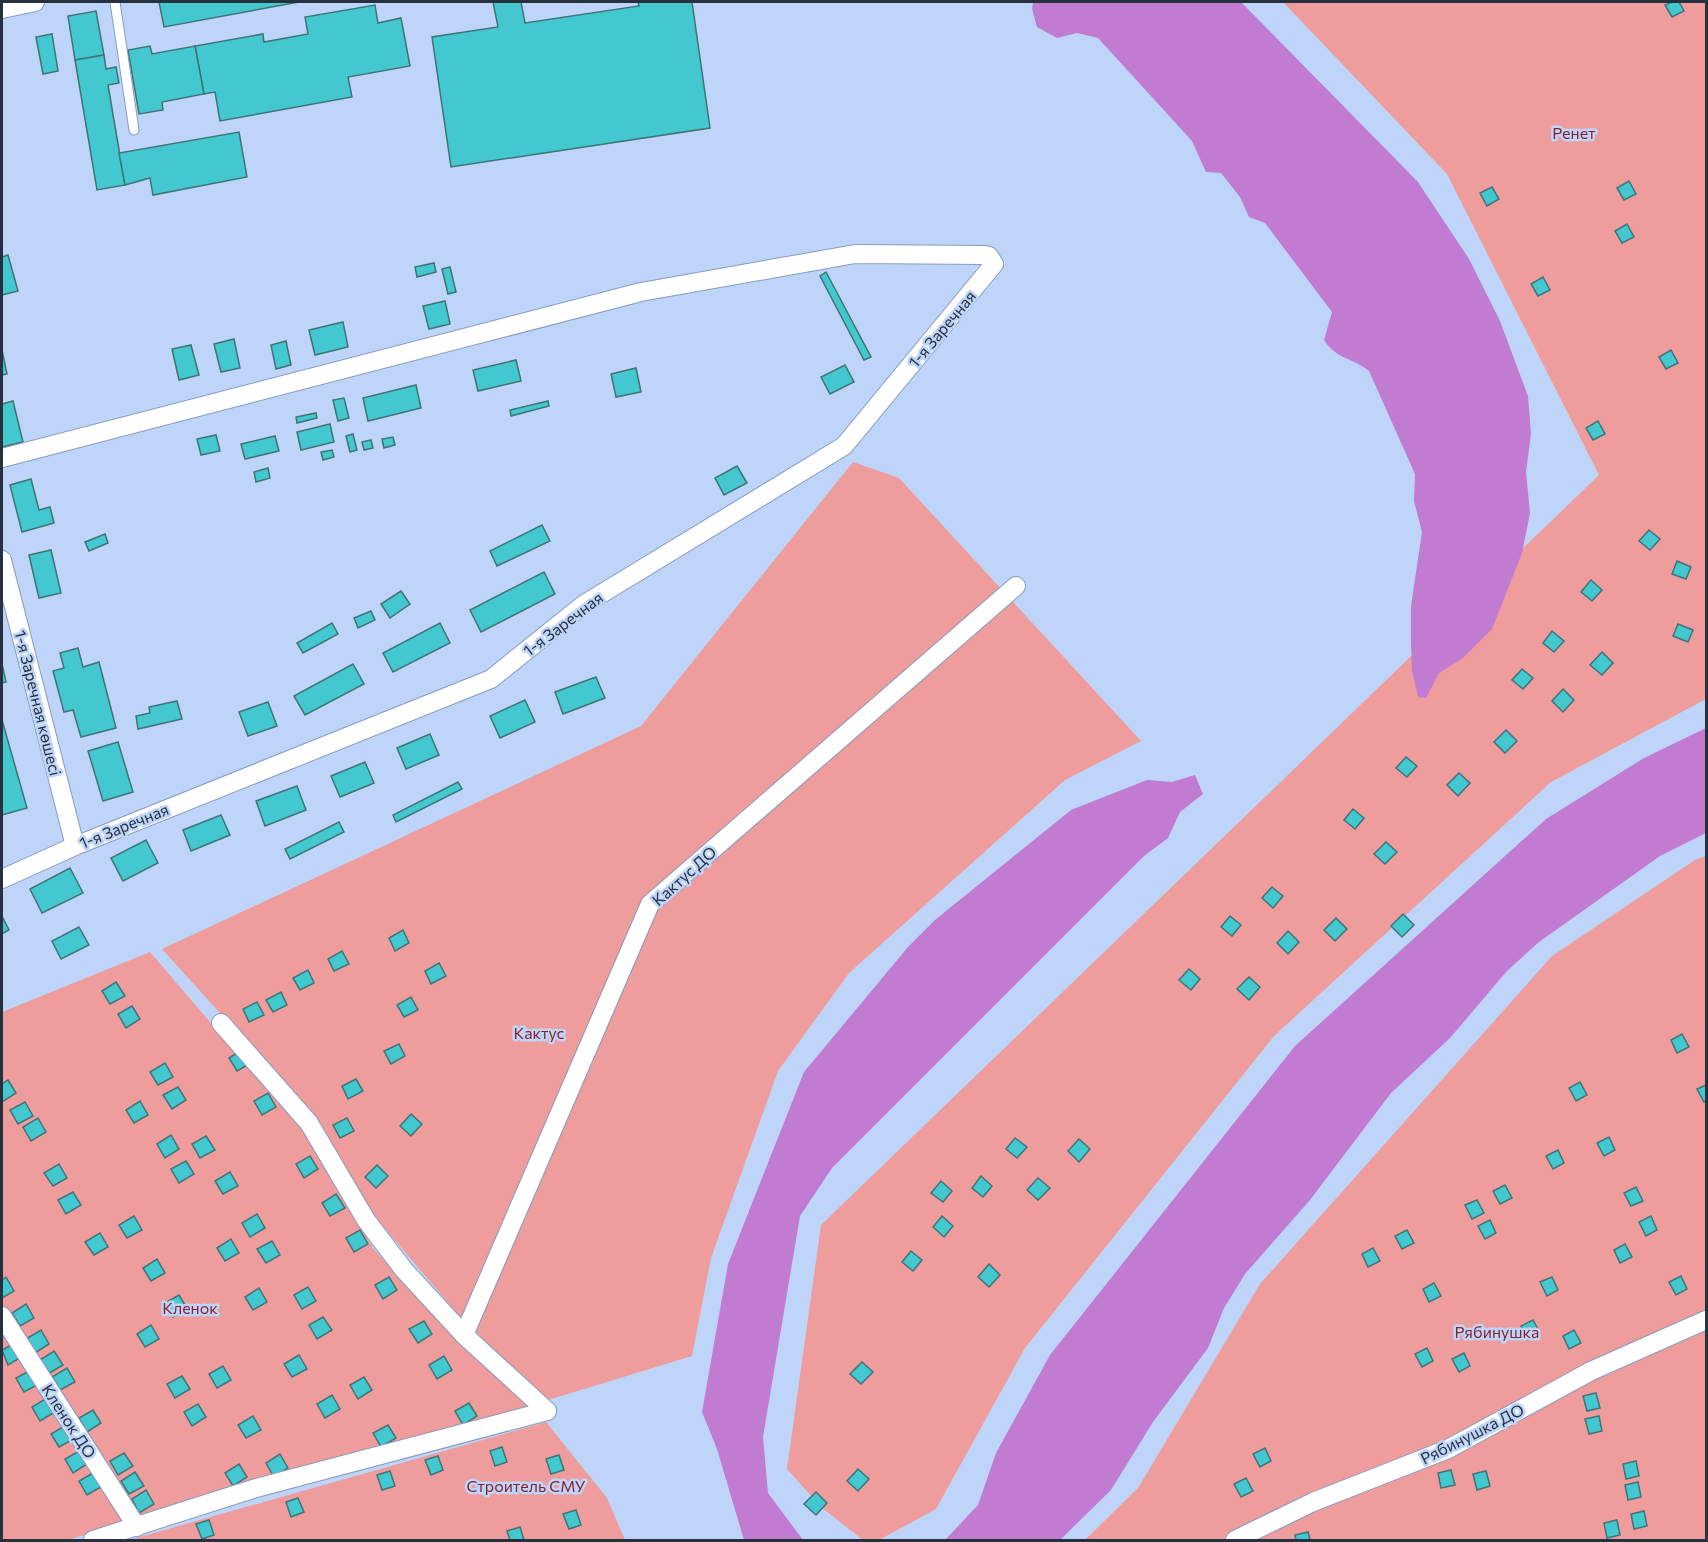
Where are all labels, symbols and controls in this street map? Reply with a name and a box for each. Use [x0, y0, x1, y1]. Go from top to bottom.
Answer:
park label: Ренет [1552, 123, 1596, 142]
street label: 1-я Заречная [904, 286, 979, 371]
street label: 1-я Заречная [519, 588, 606, 660]
street label: 1-я Заречная көшесі [11, 628, 66, 778]
street label: 1-я Заречная [76, 799, 171, 852]
street label: Кактус ДО [648, 842, 720, 909]
park label: Кактус [513, 1023, 565, 1042]
park label: Кленок [162, 1298, 218, 1317]
park label: Рябинушка [1455, 1322, 1539, 1341]
street label: Кленок ДО [38, 1380, 100, 1461]
street label: Рябинушка ДО [1417, 1399, 1527, 1468]
park label: Строитель СМУ [467, 1476, 586, 1495]

